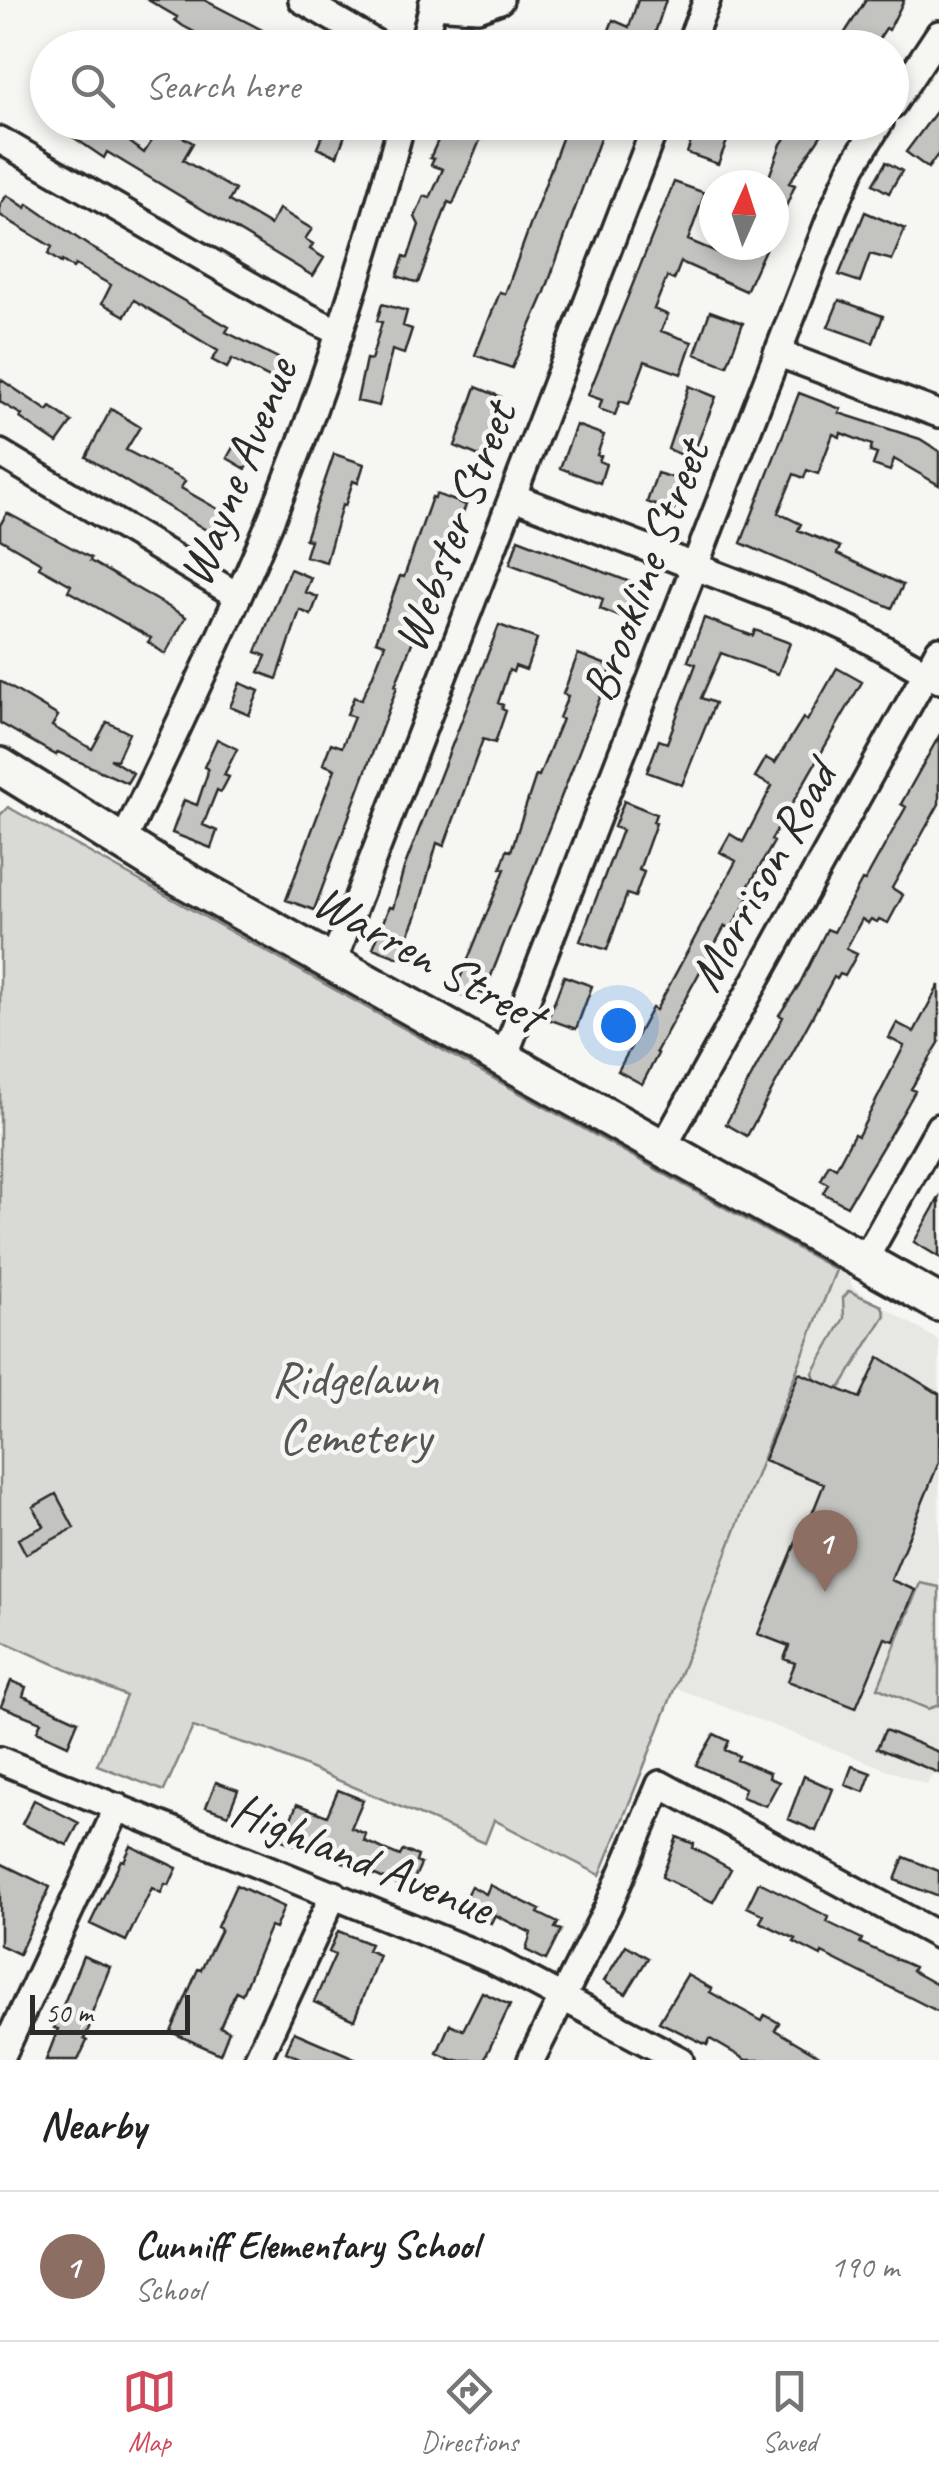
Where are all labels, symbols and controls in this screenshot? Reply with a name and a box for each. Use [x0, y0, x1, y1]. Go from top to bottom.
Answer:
search box [30, 30, 909, 140]
icon: search [65, 58, 120, 113]
text: Search here [145, 62, 300, 109]
north arrow [699, 170, 789, 260]
street label: Wayne Avenue [163, 347, 312, 595]
street label: Webster Street [378, 389, 532, 661]
street label: Brookline Street [566, 428, 725, 710]
street label: Morrison Road [673, 744, 854, 1001]
street label: Warren Street [303, 869, 561, 1050]
your location [593, 1000, 644, 1051]
park label: Ridgelawn Cemetery [271, 1347, 439, 1468]
pin: 1 [792, 1510, 858, 1592]
street label: Highland Avenue [222, 1777, 504, 1940]
scale bar [30, 1990, 190, 2034]
text: 50 m [45, 1995, 93, 2030]
text: Nearby [40, 2099, 146, 2152]
text: Cunniff Elementary School [135, 2222, 478, 2269]
text: 1 [65, 2246, 80, 2287]
text: 190 m [830, 2246, 899, 2287]
text: School [135, 2269, 204, 2310]
tab: Map [122, 2364, 177, 2459]
tab: Directions [421, 2364, 518, 2459]
tab: Saved [762, 2364, 817, 2459]

